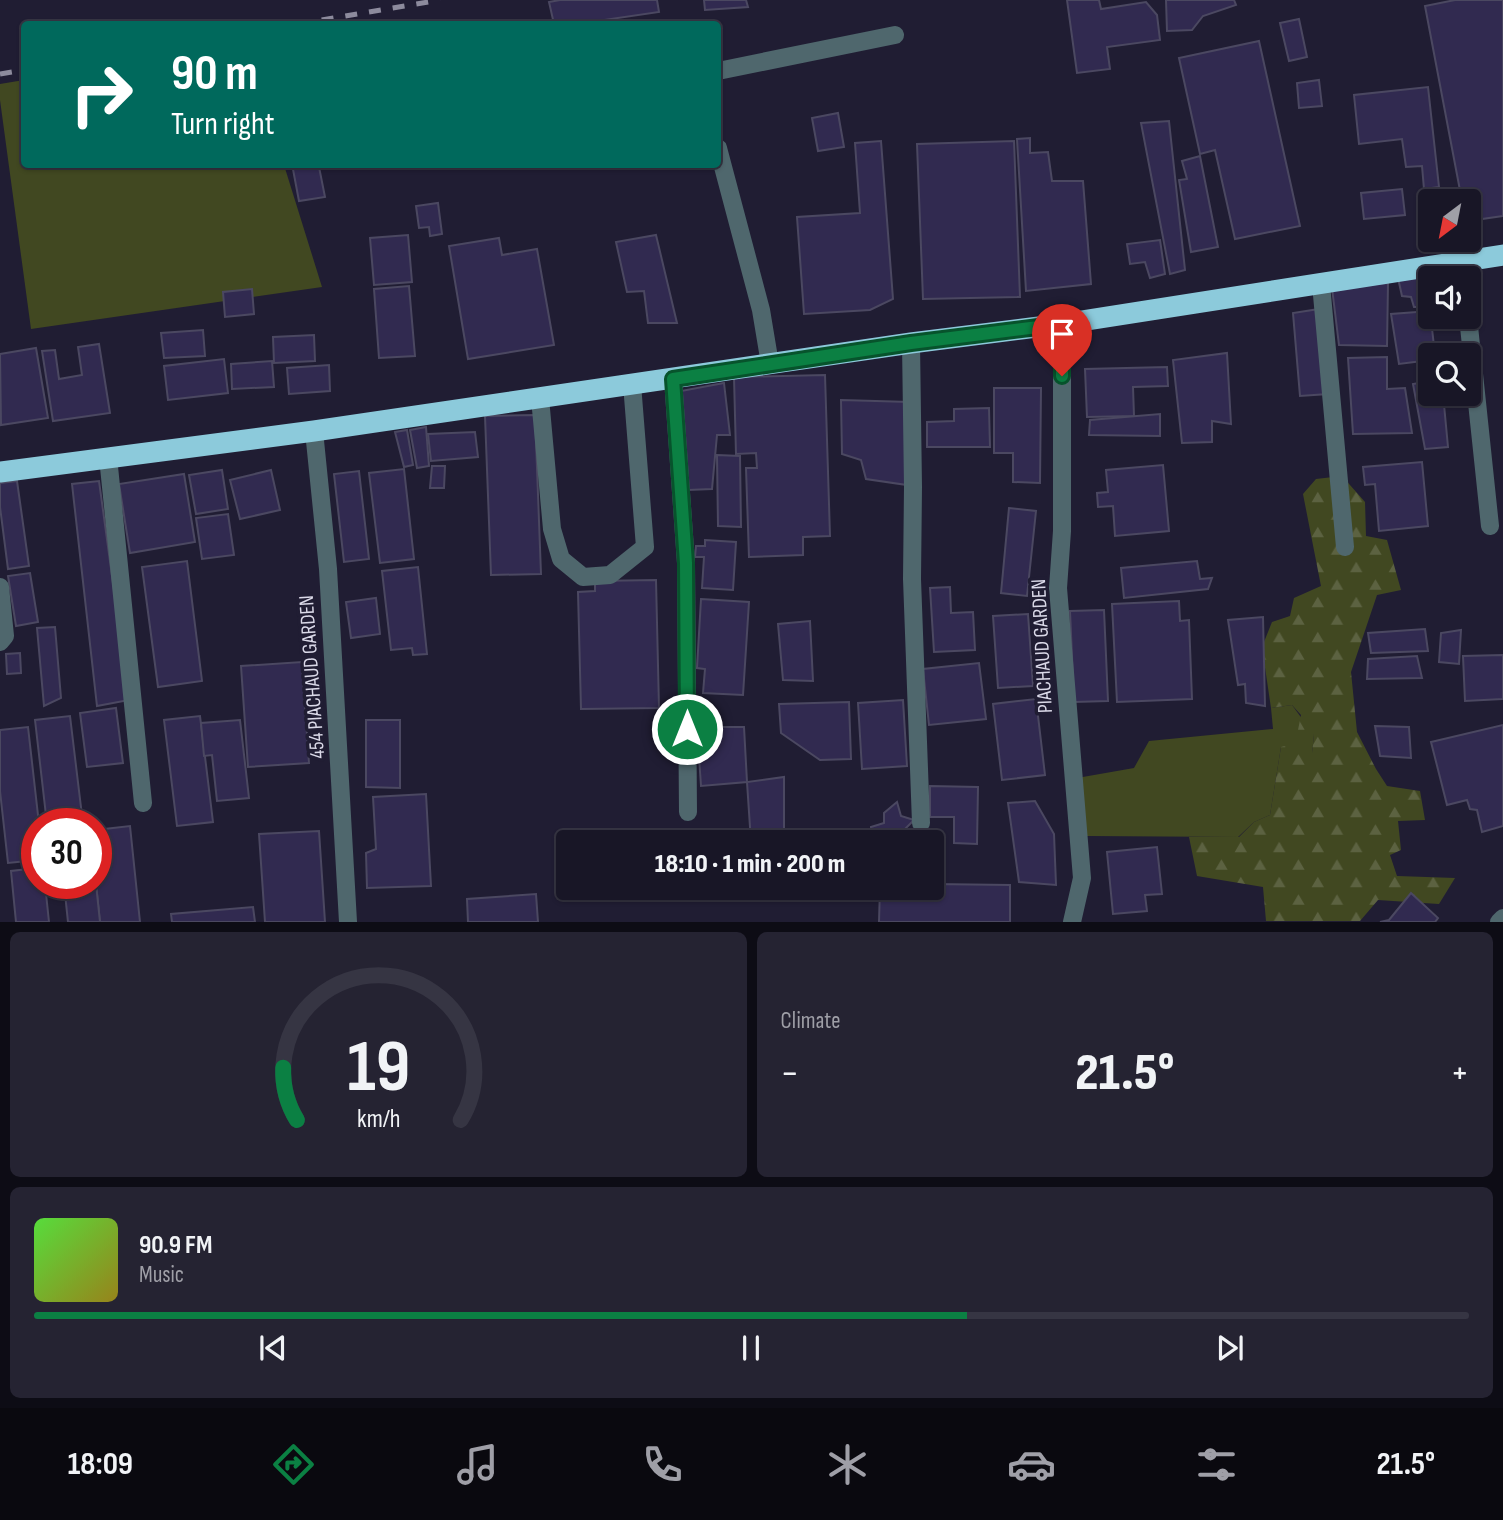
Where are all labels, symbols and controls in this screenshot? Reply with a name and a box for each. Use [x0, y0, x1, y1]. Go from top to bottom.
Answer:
text: 90 m [171, 45, 258, 104]
icon: right [56, 49, 147, 140]
text: Turn right [171, 105, 275, 144]
north arrow [1418, 189, 1480, 252]
map controls [1418, 189, 1481, 406]
button: sound [1418, 266, 1481, 329]
pin [1032, 304, 1092, 376]
icon: arrive [1043, 315, 1081, 353]
button: search [1418, 343, 1481, 406]
street label: PIACHAUD GARDEN [1026, 578, 1058, 714]
street label: 454 PIACHAUD GARDEN [294, 594, 330, 760]
position arrow [650, 692, 724, 766]
speed limit sign: 30 [21, 808, 112, 899]
text: 18:10 · 1 min · 200 m [655, 849, 845, 880]
text: Climate [781, 1007, 840, 1035]
text: 19 [347, 1025, 410, 1113]
text: 21.5° [1075, 1042, 1174, 1105]
text: − [781, 1051, 799, 1096]
text: + [1450, 1051, 1469, 1096]
text: km/h [357, 1104, 400, 1135]
text: 90.9 FM [139, 1230, 212, 1261]
text: Music [139, 1261, 184, 1289]
icon: previous [254, 1329, 292, 1367]
icon: pause [732, 1329, 770, 1367]
icon: next [1211, 1329, 1249, 1367]
icon: directions [269, 1440, 318, 1489]
icon: music [453, 1440, 502, 1489]
icon: phone [638, 1440, 687, 1489]
icon: climate [823, 1440, 872, 1489]
icon: car [1007, 1440, 1056, 1489]
icon: filters [1192, 1440, 1241, 1489]
text: 18:09 [68, 1445, 133, 1484]
text: 21.5° [1376, 1445, 1435, 1484]

